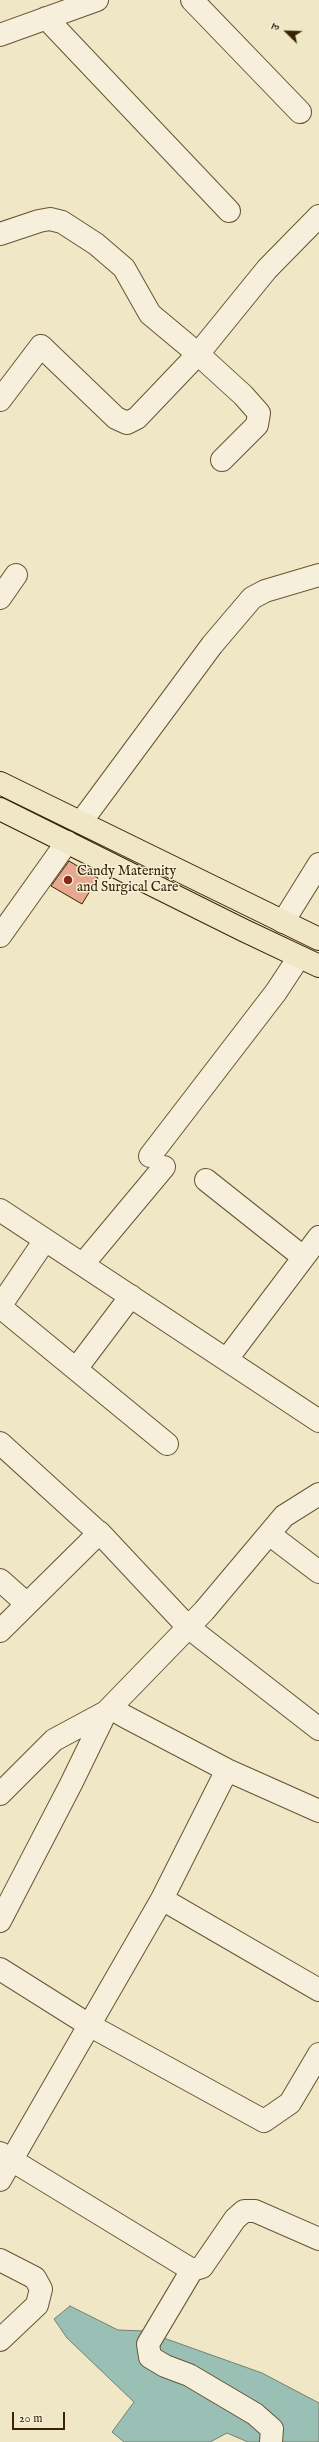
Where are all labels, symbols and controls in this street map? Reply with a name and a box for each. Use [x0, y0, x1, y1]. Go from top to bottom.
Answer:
north arrow [267, 12, 307, 52]
text: उ [268, 22, 283, 33]
place label: Candy Maternity and Surgical Care [77, 864, 178, 896]
marker: Candy Maternity and Surgical Care [62, 874, 74, 886]
scale bar [14, 2404, 67, 2430]
text: 20 m [19, 2411, 42, 2426]

